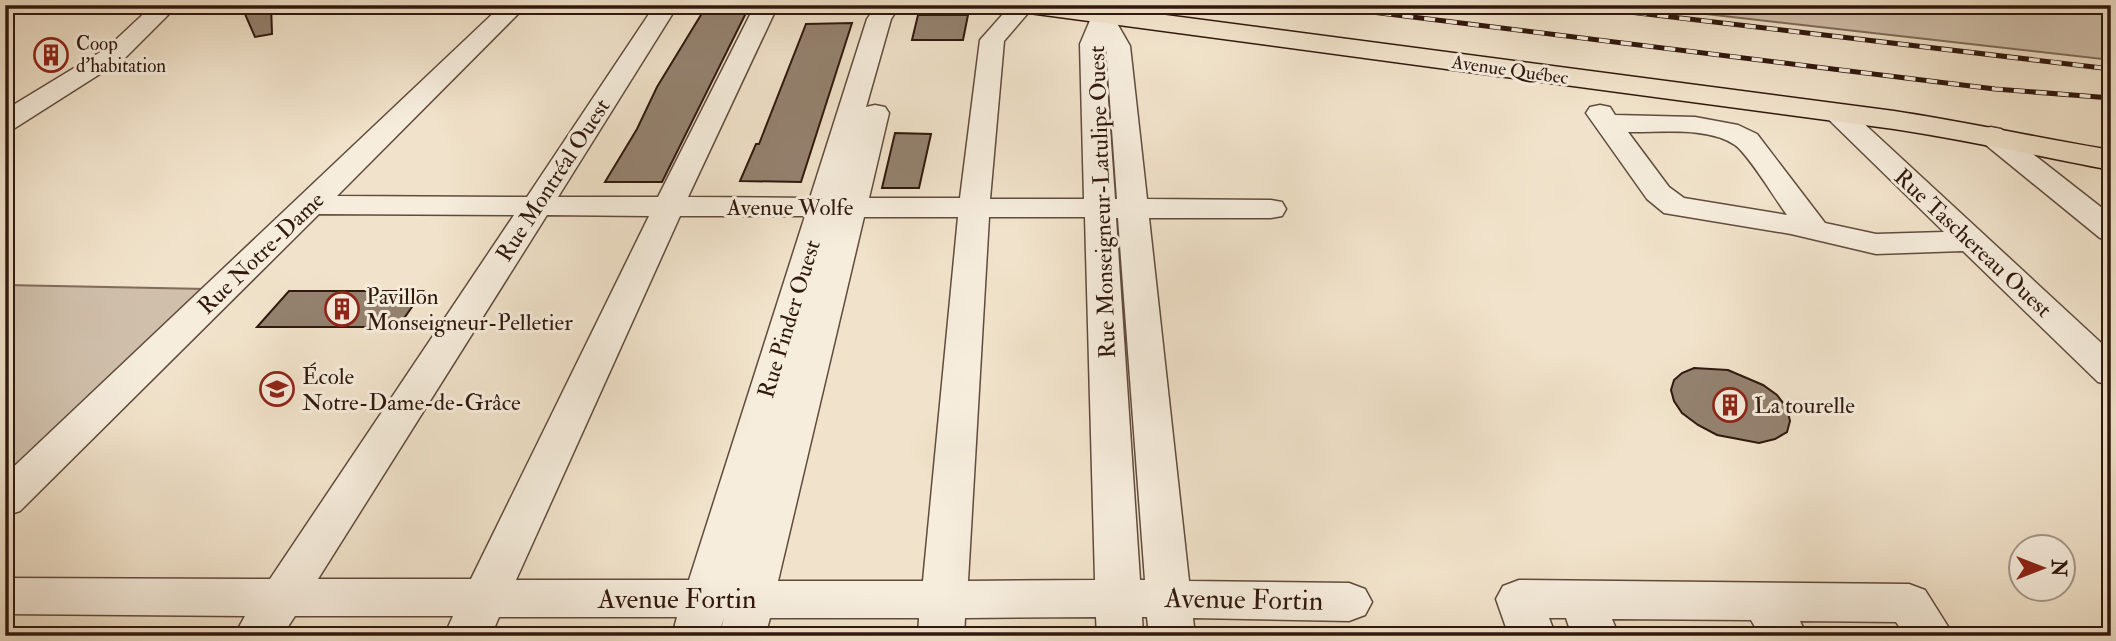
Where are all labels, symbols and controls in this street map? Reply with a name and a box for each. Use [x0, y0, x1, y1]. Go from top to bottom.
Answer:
place label: Coop d'habitation [76, 32, 166, 78]
building icon: Coop d'habitation [32, 36, 70, 74]
street label: Rue Monseigneur-Latulipe Ouest [1082, 45, 1123, 359]
street label: Avenue Québec [1449, 50, 1570, 90]
street label: Rue Montréal Ouest [489, 93, 617, 267]
street label: Rue Taschereau Ouest [1888, 162, 2058, 324]
street label: Rue Notre-Dame [192, 185, 331, 321]
street label: Avenue Wolfe [726, 193, 854, 222]
street label: Rue Pinder Ouest [751, 236, 827, 402]
place label: Pavillon Monseigneur-Pelletier [366, 282, 573, 337]
building icon: Pavillon Monseigneur-Pelletier [323, 290, 361, 328]
place label: École Notre-Dame-de-Grâce [302, 362, 521, 417]
school or university icon: École Notre-Dame-de-Grâce [258, 370, 296, 408]
building icon: La tourelle [1711, 386, 1749, 424]
place label: La tourelle [1754, 391, 1855, 420]
north arrow [2008, 532, 2078, 602]
text: N [2046, 558, 2070, 577]
street label: Avenue Fortin [1163, 581, 1324, 619]
street label: Avenue Fortin [597, 582, 756, 617]

